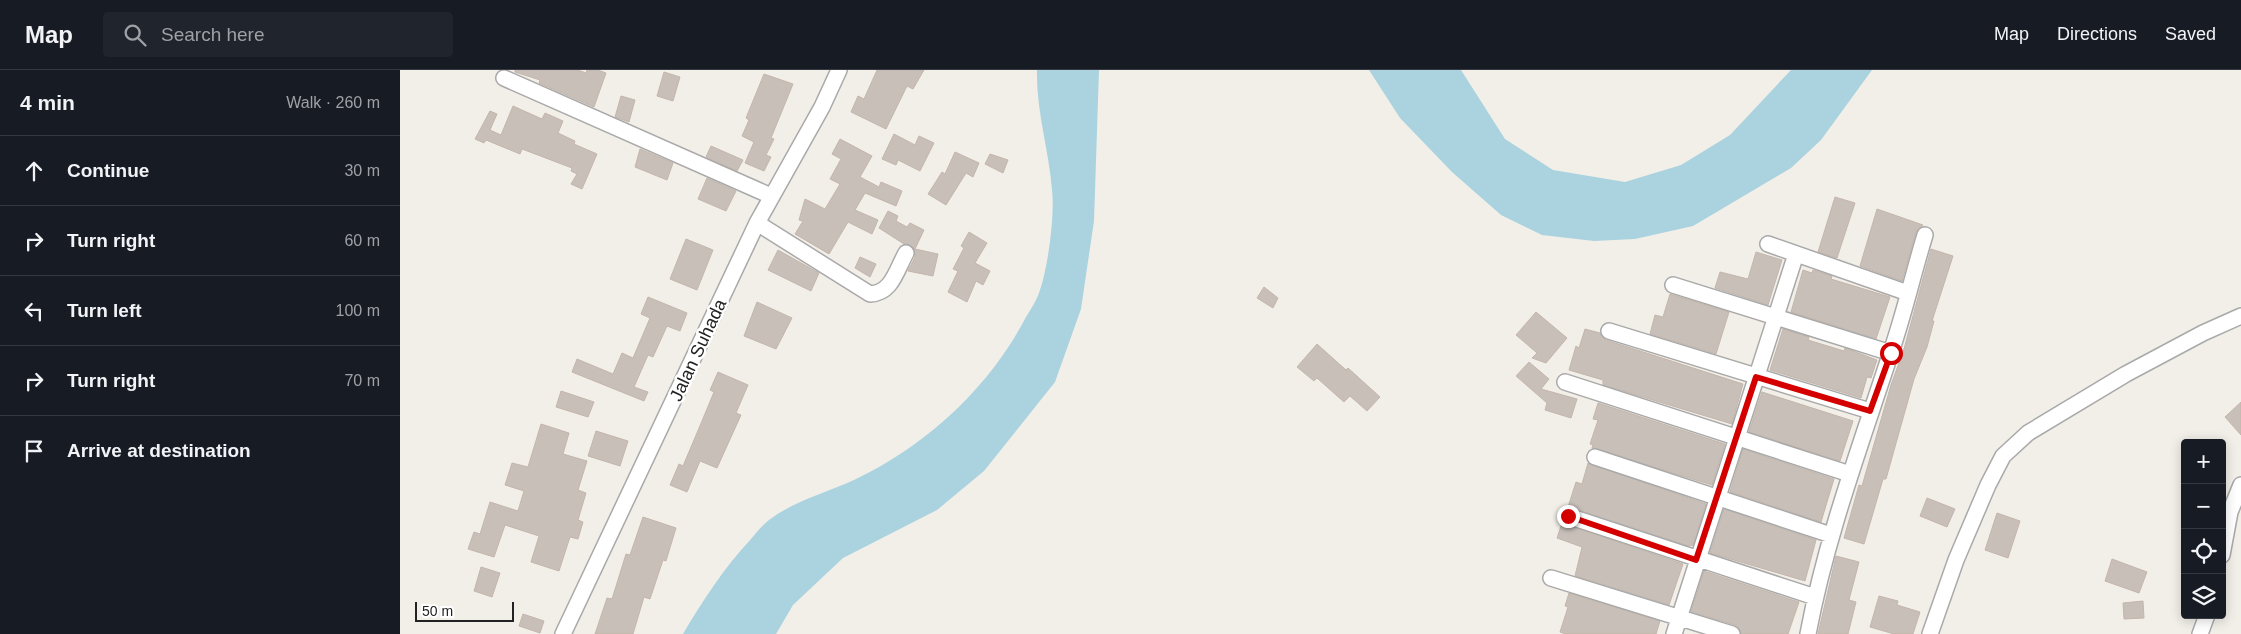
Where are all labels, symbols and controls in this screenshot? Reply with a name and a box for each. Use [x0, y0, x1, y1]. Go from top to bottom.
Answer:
search box [103, 12, 453, 57]
text: Map [25, 21, 73, 48]
icon: search [121, 21, 149, 49]
text: Search here [161, 24, 265, 45]
text: Map [1994, 24, 2029, 44]
text: Directions [2057, 24, 2137, 44]
text: Saved [2165, 24, 2216, 44]
text: 4 min [20, 91, 75, 114]
text: Walk · 260 m [286, 94, 380, 111]
icon: ahead [20, 157, 48, 185]
text: Continue [67, 160, 149, 181]
text: 30 m [344, 162, 380, 179]
icon: right [20, 227, 48, 255]
text: Turn right [67, 230, 155, 251]
text: 60 m [344, 232, 380, 249]
street label: Jalan Suhada [666, 295, 731, 404]
icon: left [20, 297, 48, 325]
text: Turn left [67, 300, 142, 321]
text: 100 m [336, 302, 380, 319]
route start [1880, 342, 1903, 365]
icon: right [20, 367, 48, 395]
text: Turn right [67, 370, 155, 391]
text: 70 m [344, 372, 380, 389]
icon: arrive [20, 437, 48, 465]
map controls [2181, 439, 2226, 619]
button: + [2181, 439, 2226, 484]
text: Arrive at destination [67, 440, 251, 461]
button: − [2181, 484, 2226, 529]
route end [1557, 505, 1580, 528]
button: locate [2181, 529, 2226, 574]
button: layers [2181, 574, 2226, 619]
scale bar [415, 599, 514, 622]
text: 50 m [422, 603, 453, 619]

